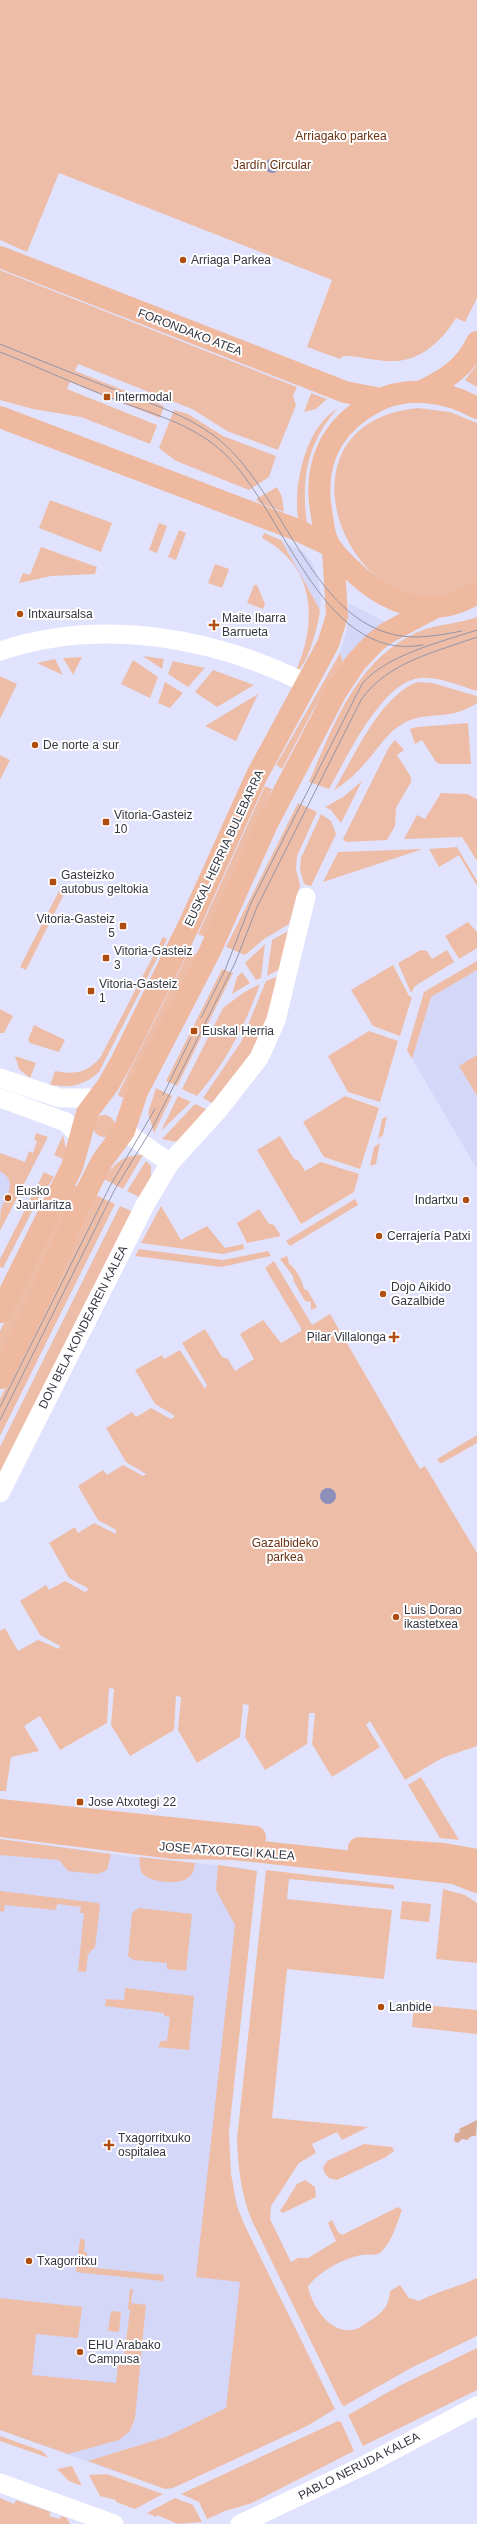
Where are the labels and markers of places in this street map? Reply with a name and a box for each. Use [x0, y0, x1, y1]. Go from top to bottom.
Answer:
place label: Arriaga Parkea [191, 253, 271, 267]
marker: Arriaga Parkea [178, 255, 188, 265]
place label: Intermodal [115, 390, 172, 404]
marker: Intermodal [102, 392, 112, 402]
place label: Intxaursalsa [28, 607, 93, 621]
marker: Intxaursalsa [15, 609, 25, 619]
place label: Maite Ibarra Barrueta [222, 611, 286, 639]
marker: Maite Ibarra Barrueta [209, 620, 219, 630]
place label: De norte a sur [43, 738, 119, 752]
marker: De norte a sur [30, 740, 40, 750]
place label: Vitoria-Gasteiz 10 [114, 808, 192, 836]
marker: Vitoria-Gasteiz 10 [101, 817, 111, 827]
place label: Gasteizko autobus geltokia [61, 868, 149, 896]
marker: Gasteizko autobus geltokia [48, 877, 58, 887]
place label: Vitoria-Gasteiz 5 [37, 912, 115, 940]
marker: Vitoria-Gasteiz 5 [118, 921, 128, 931]
place label: Vitoria-Gasteiz 3 [114, 944, 192, 972]
marker: Vitoria-Gasteiz 3 [101, 953, 111, 963]
place label: Vitoria-Gasteiz 1 [99, 977, 177, 1005]
marker: Vitoria-Gasteiz 1 [86, 986, 96, 996]
place label: Euskal Herria [202, 1024, 274, 1038]
marker: Euskal Herria [189, 1026, 199, 1036]
place label: Eusko Jaurlaritza [16, 1184, 72, 1212]
marker: Eusko Jaurlaritza [3, 1193, 13, 1203]
place label: Indartxu [415, 1193, 458, 1207]
marker: Indartxu [461, 1195, 471, 1205]
place label: Cerrajería Patxi [387, 1229, 470, 1243]
marker: Cerrajería Patxi [374, 1231, 384, 1241]
place label: Dojo Aikido Gazalbide [391, 1280, 451, 1308]
marker: Dojo Aikido Gazalbide [378, 1289, 388, 1299]
place label: Pilar Villalonga [307, 1330, 386, 1344]
marker: Pilar Villalonga [389, 1332, 399, 1342]
place label: Luis Dorao ikastetxea [404, 1603, 462, 1631]
marker: Luis Dorao ikastetxea [391, 1612, 401, 1622]
place label: Jose Atxotegi 22 [88, 1795, 176, 1809]
marker: Jose Atxotegi 22 [75, 1797, 85, 1807]
place label: Lanbide [389, 2000, 432, 2014]
marker: Lanbide [376, 2002, 386, 2012]
place label: Txagorritxuko ospitalea [118, 2131, 191, 2159]
marker: Txagorritxuko ospitalea [103, 2139, 115, 2151]
place label: Txagorritxu [37, 2254, 97, 2268]
marker: Txagorritxu [24, 2256, 34, 2266]
place label: EHU Arabako Campusa [88, 2338, 161, 2366]
marker: EHU Arabako Campusa [75, 2347, 85, 2357]

